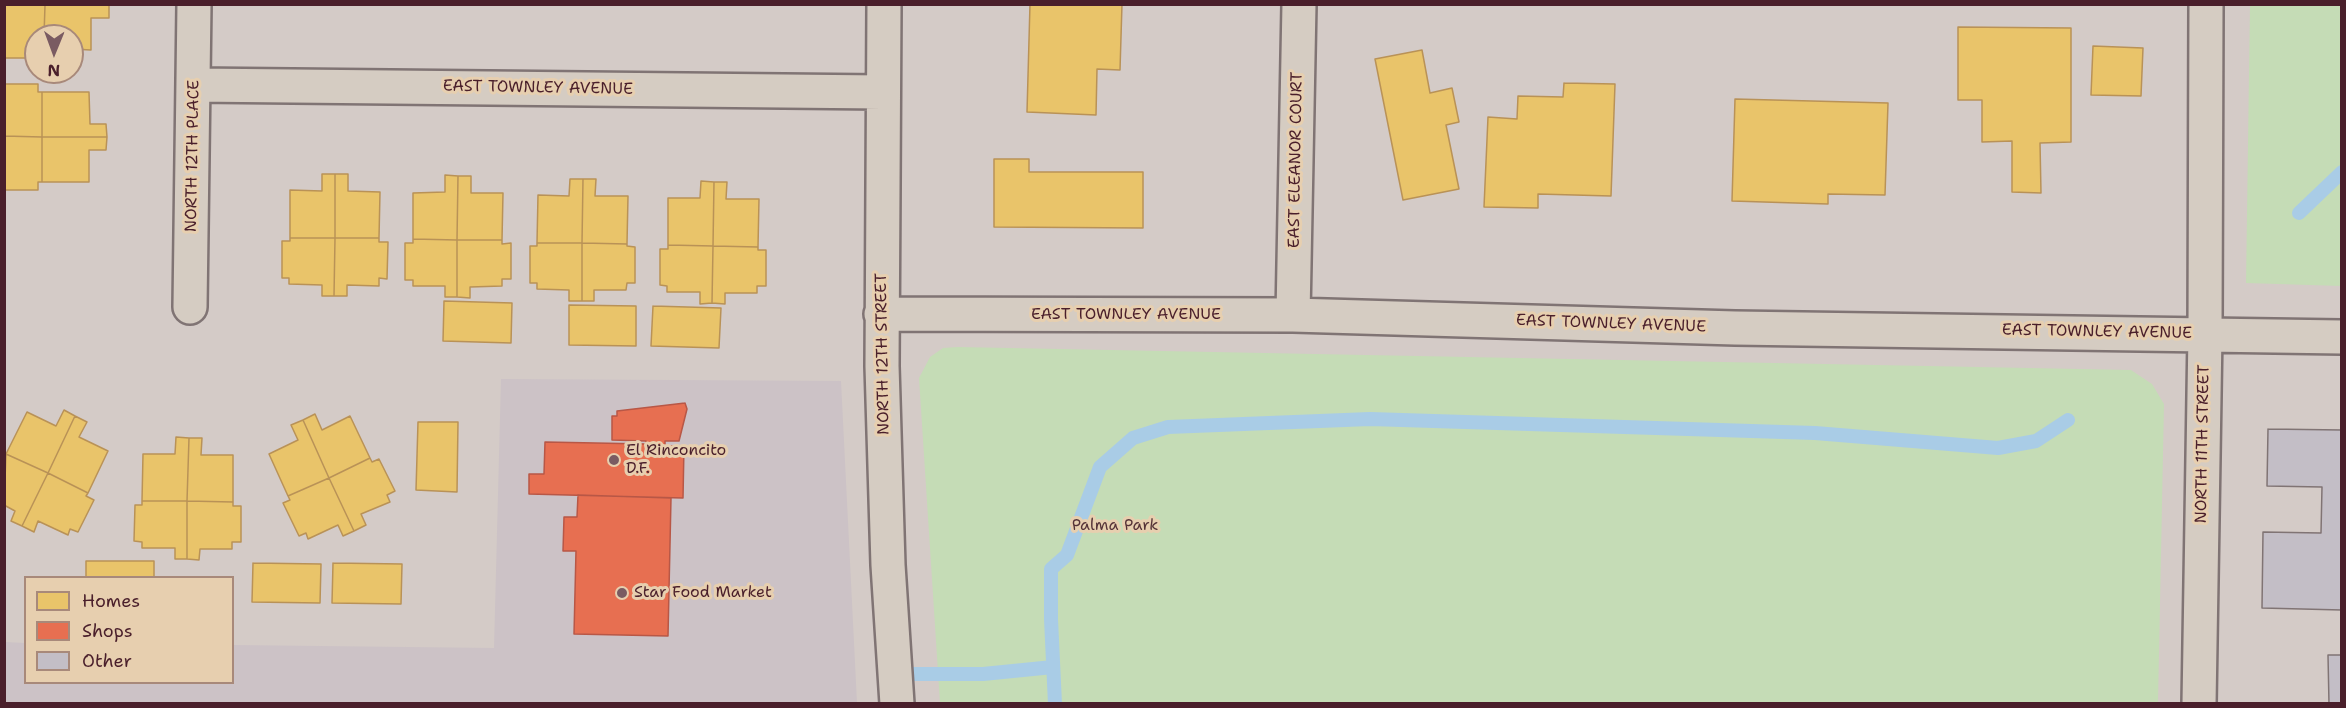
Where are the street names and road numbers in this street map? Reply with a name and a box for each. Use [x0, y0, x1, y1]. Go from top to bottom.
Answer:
street label: EAST ELEANOR COURT [1285, 72, 1307, 248]
street label: EAST TOWNLEY AVENUE [443, 77, 633, 99]
street label: NORTH 12TH PLACE [182, 80, 204, 232]
street label: NORTH 12TH STREET [872, 273, 894, 435]
street label: EAST TOWNLEY AVENUE [1031, 305, 1221, 325]
street label: EAST TOWNLEY AVENUE [1516, 311, 1706, 337]
street label: EAST TOWNLEY AVENUE [2002, 321, 2192, 343]
street label: NORTH 11TH STREET [2192, 364, 2214, 524]

